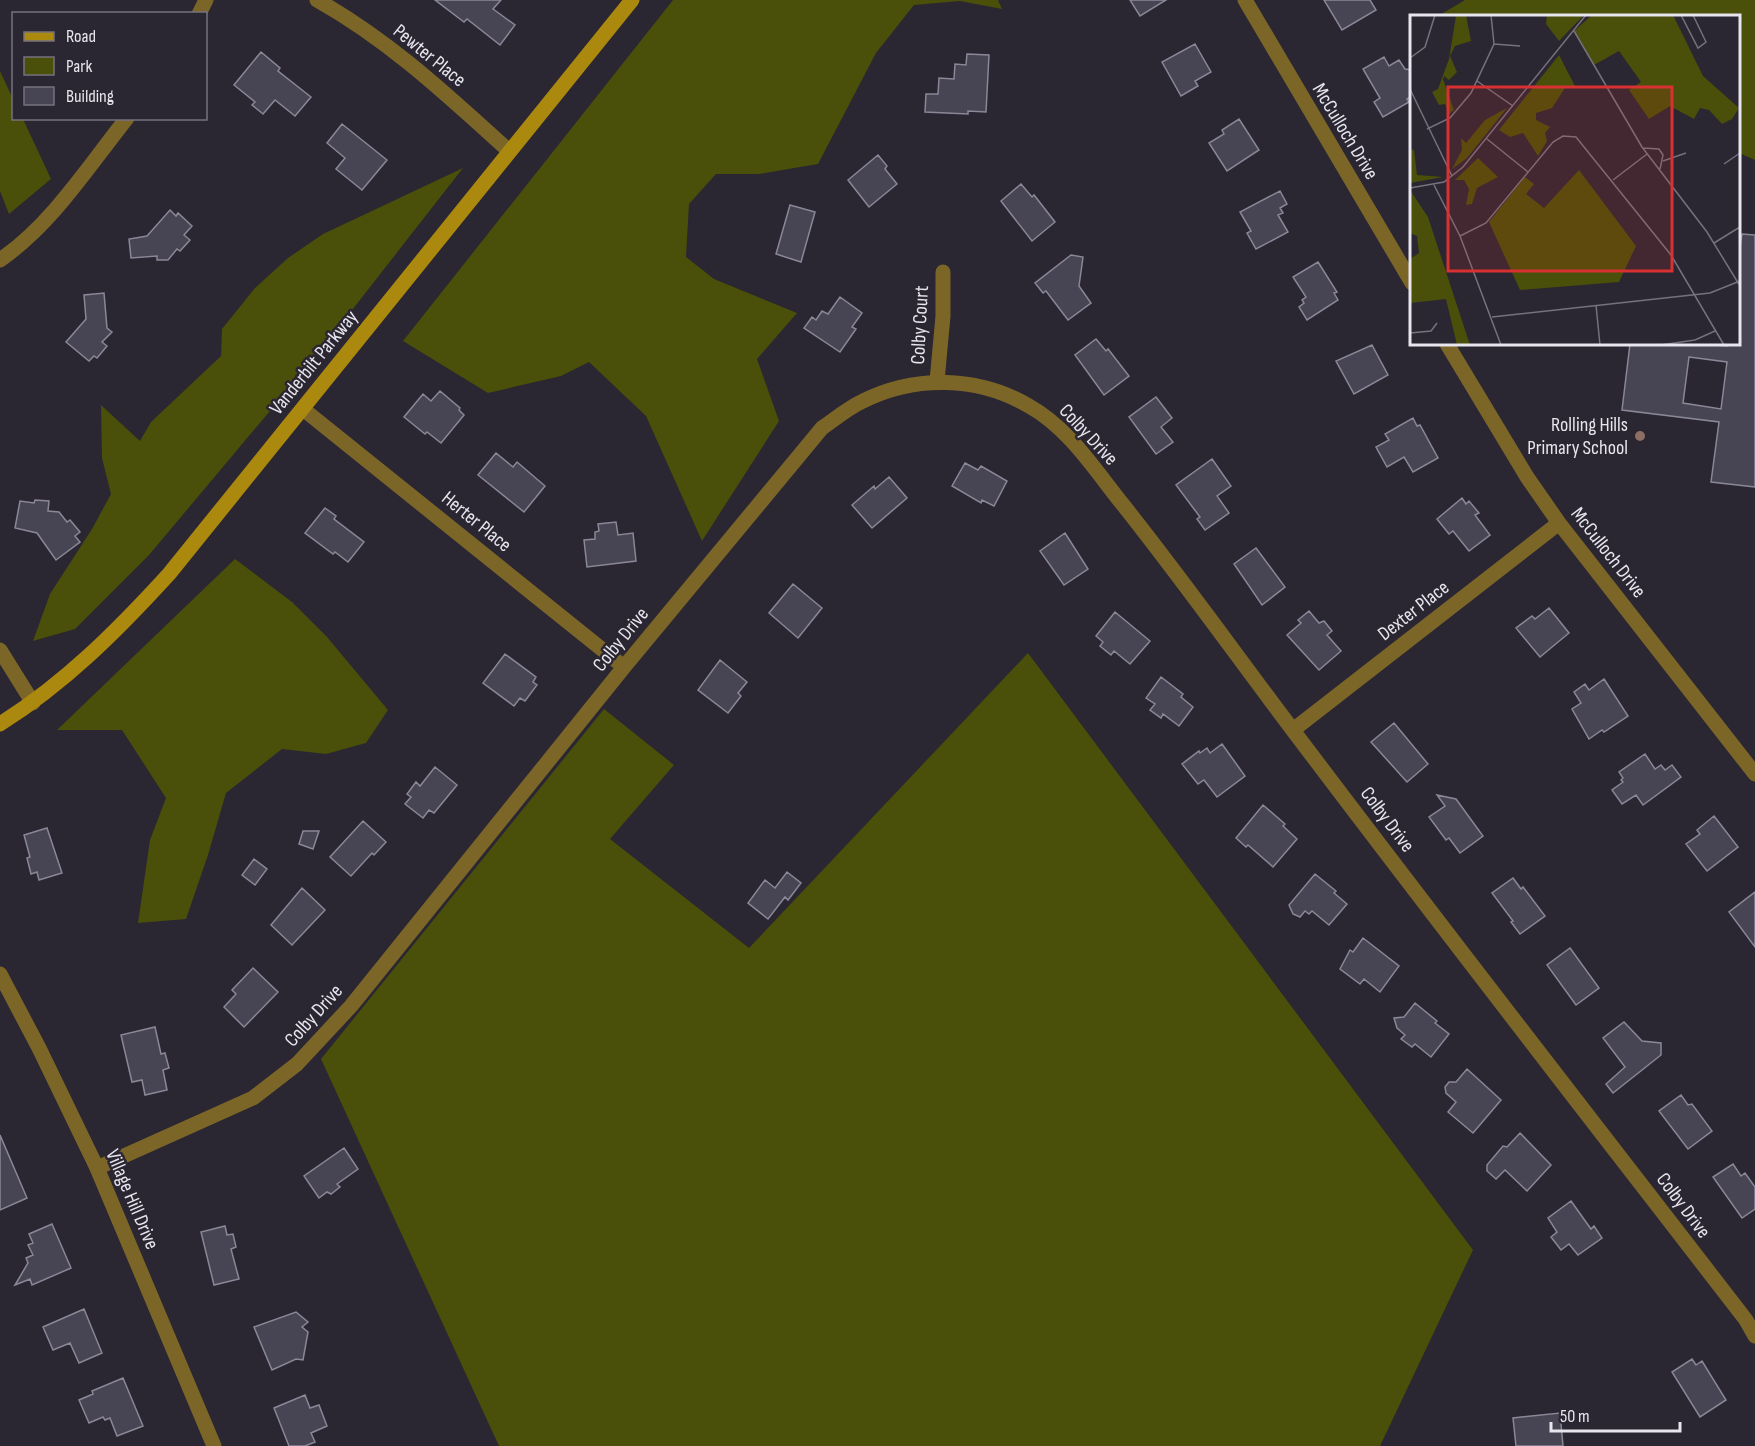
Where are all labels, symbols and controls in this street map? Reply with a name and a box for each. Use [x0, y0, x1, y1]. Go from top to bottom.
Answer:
legend [12, 12, 207, 120]
inset map [1410, 15, 1740, 345]
street label: Pewter Place [388, 19, 470, 92]
text: Road [66, 26, 96, 47]
text: Park [66, 56, 92, 77]
street label: McCulloch Drive [1307, 79, 1383, 184]
text: Building [66, 86, 114, 107]
street label: Colby Court [906, 285, 934, 365]
street label: Vanderbilt Parkway [264, 305, 363, 420]
street label: Colby Drive [1054, 399, 1123, 470]
place label: Rolling Hills Primary School [1527, 413, 1628, 460]
marker: Rolling Hills Primary School [1633, 429, 1647, 443]
street label: Herter Place [437, 486, 516, 557]
street label: McCulloch Drive [1565, 503, 1651, 603]
street label: Dexter Place [1373, 576, 1454, 646]
street label: Colby Drive [588, 603, 654, 677]
street label: Colby Drive [1355, 782, 1420, 857]
street label: Colby Drive [280, 980, 348, 1052]
street label: Village Hill Drive [100, 1146, 164, 1253]
street label: Colby Drive [1651, 1168, 1716, 1243]
scale bar [1551, 1395, 1680, 1433]
text: 50 m [1560, 1406, 1590, 1427]

